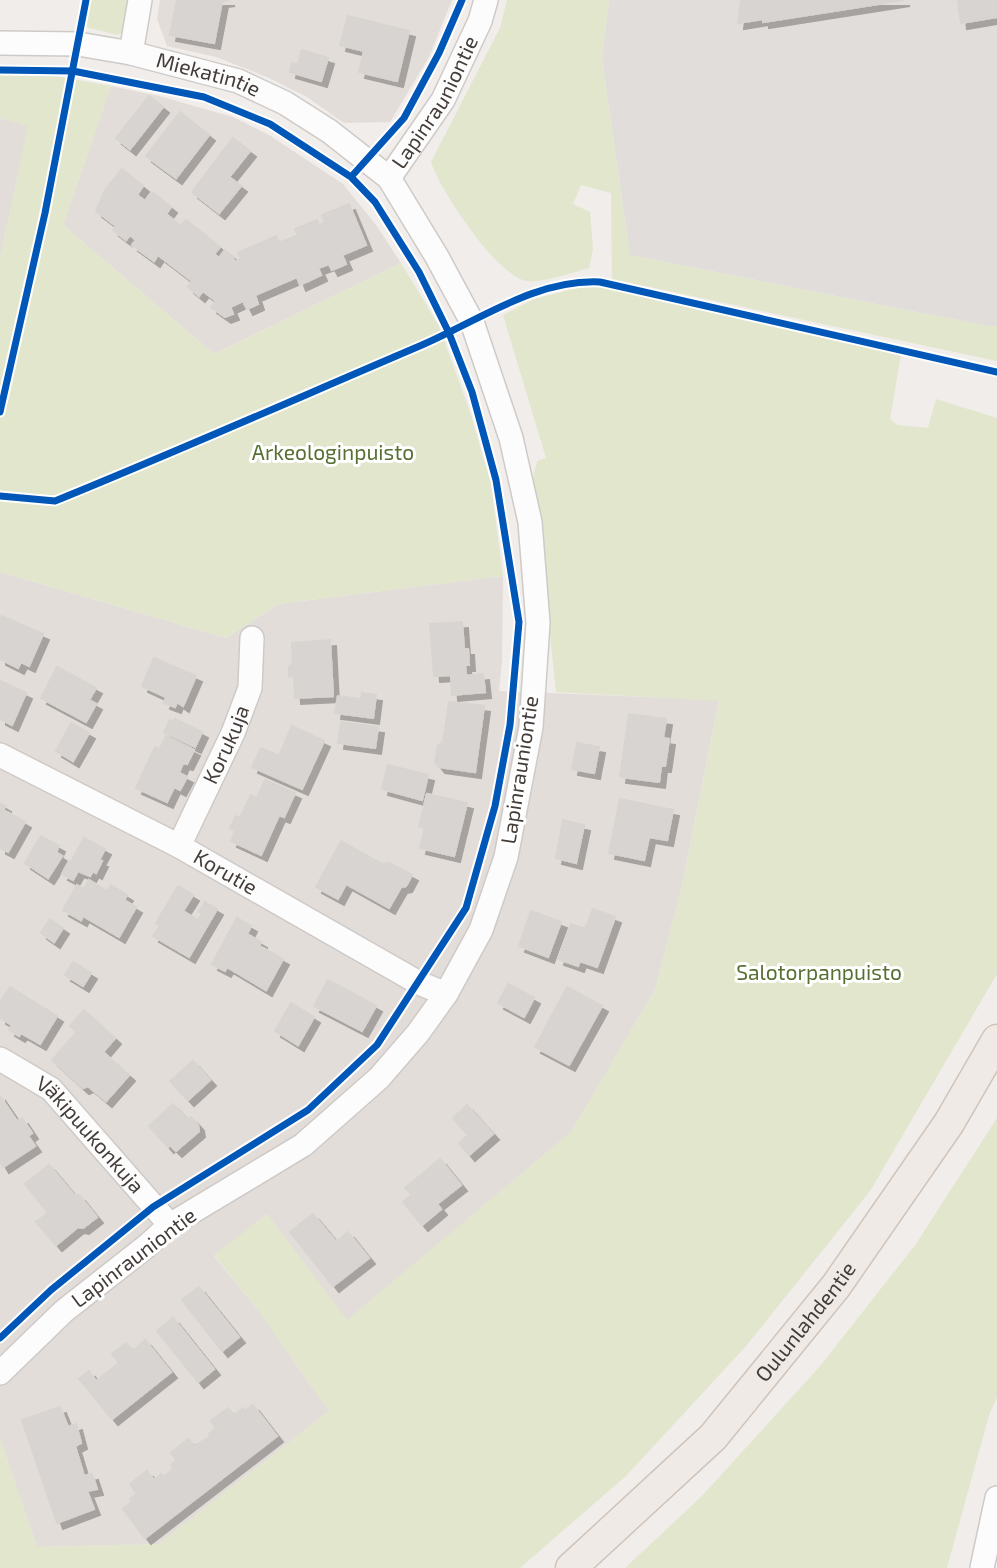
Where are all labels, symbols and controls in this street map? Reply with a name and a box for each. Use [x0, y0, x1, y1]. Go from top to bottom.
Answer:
street label: Lapinrauniontie [385, 31, 482, 173]
street label: Miekatintie [154, 46, 265, 101]
park label: Arkeologinpuisto [252, 439, 414, 464]
street label: Lapinrauniontie [494, 694, 543, 846]
street label: Korukuja [197, 701, 253, 788]
street label: Korutie [190, 843, 262, 899]
park label: Salotorpanpuisto [736, 959, 902, 984]
street label: Väkipuukonkuja [32, 1069, 150, 1198]
street label: Lapinrauniontie [66, 1202, 200, 1312]
street label: Oulunlahdentie [749, 1256, 860, 1386]

